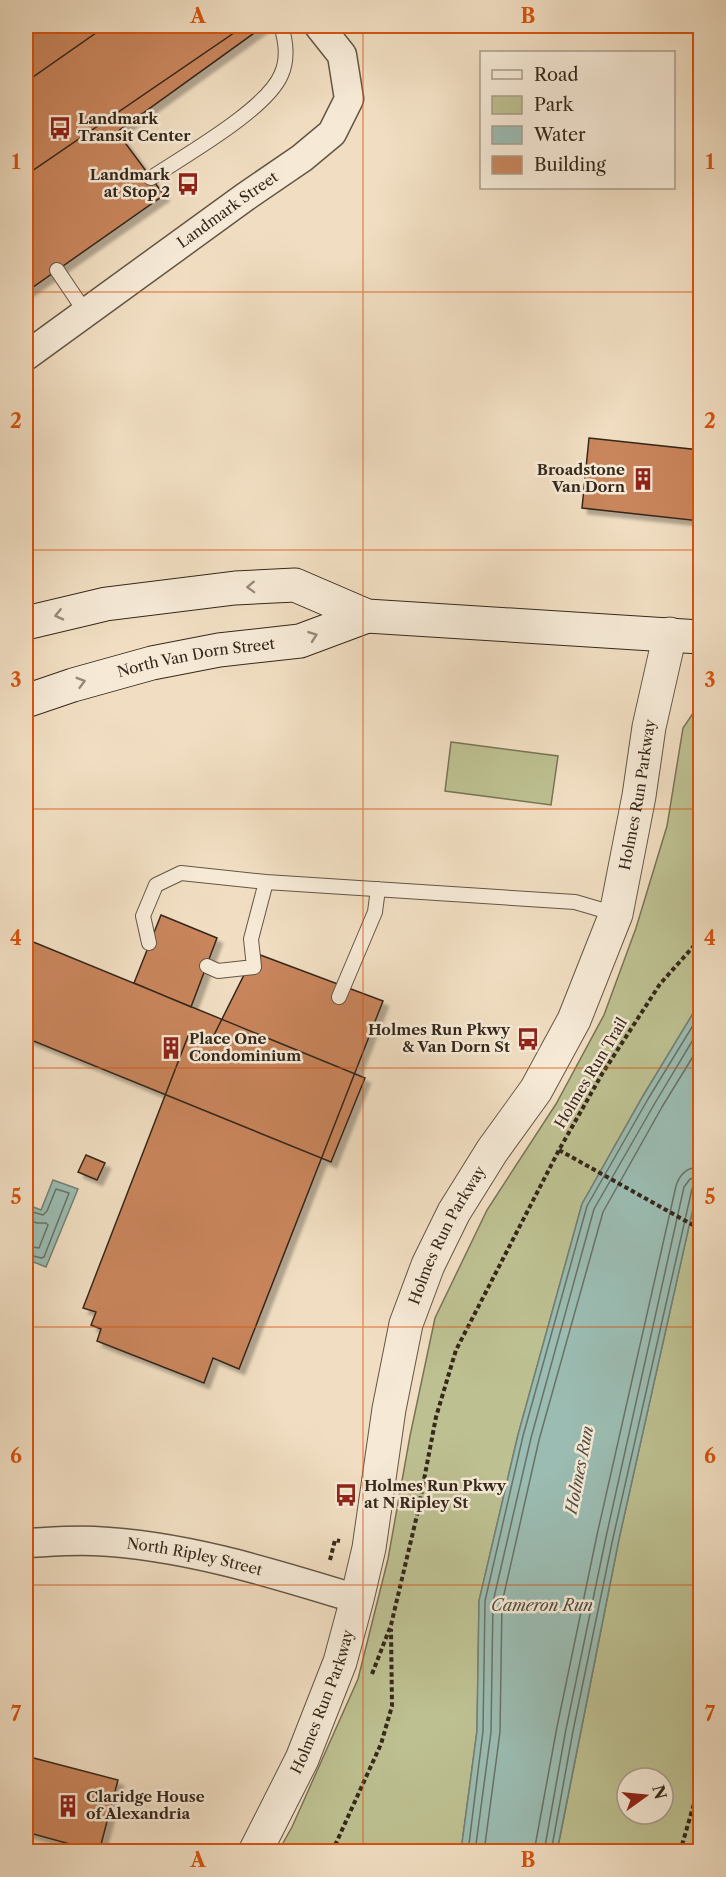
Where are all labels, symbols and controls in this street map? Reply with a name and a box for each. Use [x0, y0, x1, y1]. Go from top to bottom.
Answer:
text: A [189, 4, 206, 28]
text: B [521, 4, 536, 28]
legend [480, 51, 675, 189]
text: Road [534, 64, 579, 86]
text: Park [534, 94, 575, 116]
place label: Landmark Transit Center [78, 109, 191, 145]
bus stop icon: Landmark Transit Center [47, 115, 73, 141]
text: Water [533, 124, 586, 146]
text: 1 [12, 150, 21, 174]
text: 1 [706, 150, 715, 174]
text: Building [534, 154, 606, 176]
place label: Landmark at Stop 2 [90, 165, 171, 201]
street label: Landmark Street [173, 167, 282, 252]
bus stop icon: Landmark at Stop 2 [175, 171, 201, 197]
text: 2 [10, 409, 22, 433]
text: 2 [704, 409, 716, 433]
place label: Broadstone Van Dorn [537, 460, 626, 496]
building icon: Broadstone Van Dorn [630, 466, 656, 492]
one-way arrow [247, 581, 256, 593]
one-way arrow [54, 608, 64, 621]
one-way arrow [306, 631, 317, 643]
street label: North Van Dorn Street [115, 634, 276, 681]
text: 3 [10, 668, 22, 692]
text: 3 [704, 668, 716, 692]
one-way arrow [76, 677, 86, 690]
street label: Holmes Run Parkway [615, 717, 660, 872]
text: 4 [10, 926, 22, 950]
text: 4 [704, 926, 716, 950]
street label: Holmes Run Trail [550, 1013, 631, 1132]
place label: Holmes Run Pkwy & Van Dorn St [368, 1020, 511, 1056]
bus stop icon: Holmes Run Pkwy & Van Dorn St [515, 1026, 541, 1052]
place label: Place One Condominium [189, 1029, 301, 1065]
building icon: Place One Condominium [158, 1035, 184, 1061]
street label: Holmes Run Parkway [404, 1162, 490, 1307]
text: 5 [10, 1185, 22, 1209]
text: 5 [704, 1185, 716, 1209]
water label: Holmes Run [560, 1424, 597, 1518]
text: 6 [10, 1444, 22, 1468]
text: 6 [704, 1444, 716, 1468]
place label: Holmes Run Pkwy at N Ripley St [364, 1476, 507, 1512]
bus stop icon: Holmes Run Pkwy at N Ripley St [333, 1482, 359, 1508]
street label: North Ripley Street [126, 1534, 265, 1580]
water label: Cameron Run [491, 1595, 593, 1615]
street label: Holmes Run Parkway [286, 1627, 357, 1777]
text: 7 [11, 1702, 22, 1726]
text: 7 [705, 1702, 716, 1726]
north arrow [615, 1766, 675, 1826]
text: N [648, 1783, 671, 1802]
place label: Claridge House of Alexandria [86, 1787, 205, 1823]
building icon: Claridge House of Alexandria [55, 1793, 81, 1819]
text: A [189, 1848, 206, 1872]
text: B [521, 1848, 536, 1872]

